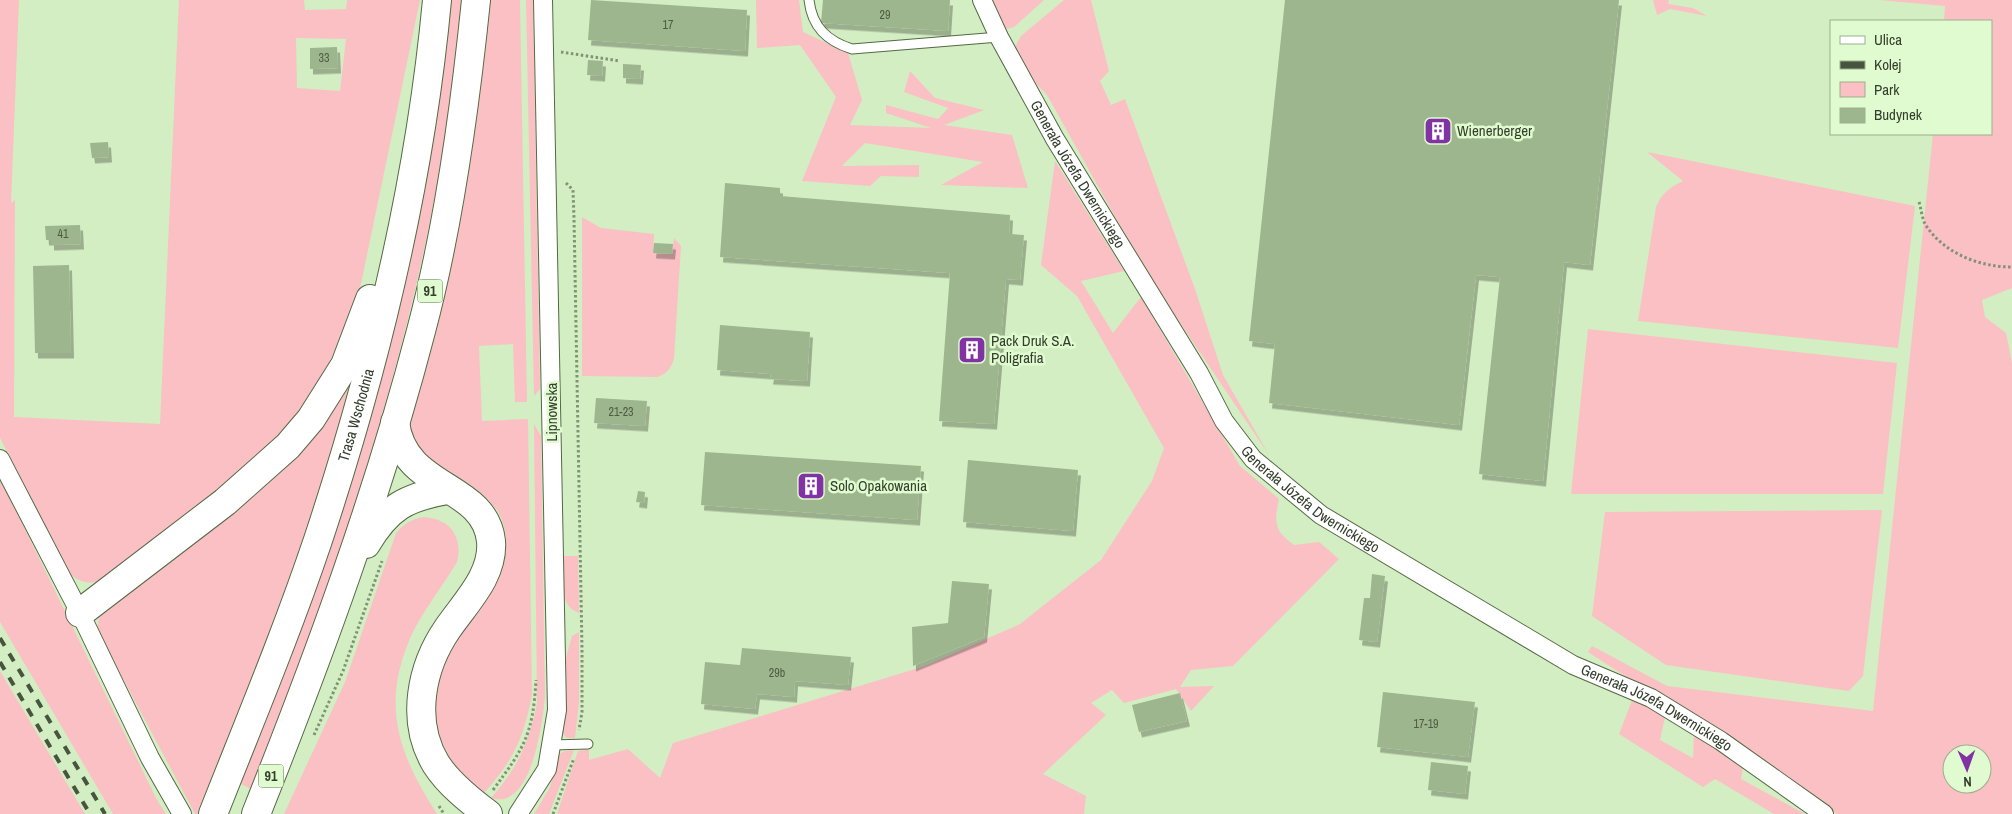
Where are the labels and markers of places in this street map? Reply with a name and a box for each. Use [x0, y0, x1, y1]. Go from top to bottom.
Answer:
building icon: Wienerberger [1423, 116, 1453, 146]
place label: Wienerberger [1457, 120, 1532, 141]
place label: Pack Druk S.A. Poligrafia [991, 330, 1074, 368]
building icon: Pack Druk S.A. Poligrafia [957, 335, 987, 365]
building icon: Solo Opakowania [796, 471, 826, 501]
place label: Solo Opakowania [830, 475, 927, 496]

